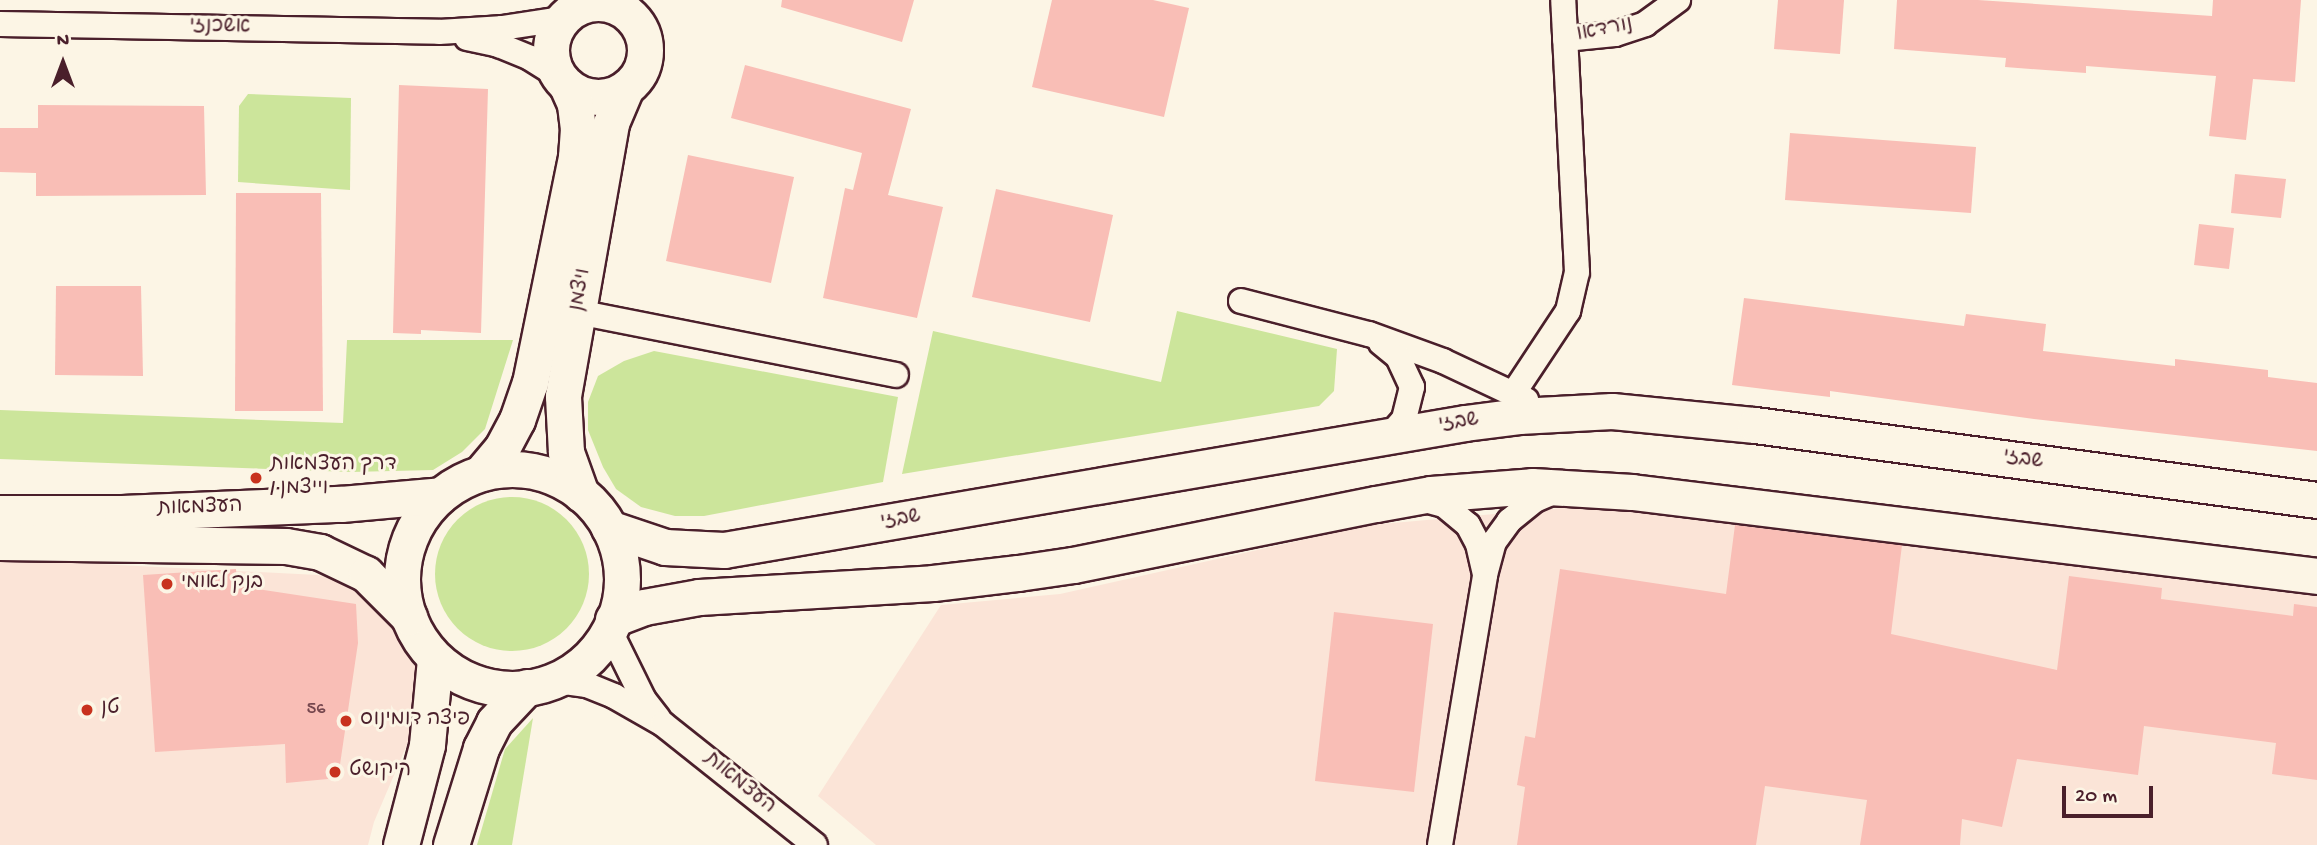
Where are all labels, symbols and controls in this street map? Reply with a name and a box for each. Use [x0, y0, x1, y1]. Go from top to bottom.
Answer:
street label: נורדאו [1575, 13, 1635, 49]
street label: אשכנזי [189, 15, 251, 41]
north arrow [28, 28, 98, 98]
text: N [57, 30, 69, 53]
street label: ויצמן [566, 267, 598, 313]
street label: שבזי [1437, 408, 1481, 440]
street label: שבזי [2001, 446, 2045, 476]
place label: דרך העצמאות / וייצמן [270, 453, 397, 503]
marker: דרך העצמאות / וייצמן [248, 470, 264, 486]
street label: העצמאות [157, 495, 243, 523]
street label: שבזי [879, 505, 923, 537]
place label: בנק לאומי [181, 571, 263, 597]
marker: בנק לאומי [159, 576, 175, 592]
place label: טן [101, 697, 120, 723]
house number: 56 [307, 699, 325, 721]
marker: טן [79, 702, 95, 718]
place label: פיצה דומינוס [360, 708, 470, 734]
marker: פיצה דומינוס [338, 713, 354, 729]
street label: העצמאות [698, 747, 780, 821]
place label: ריקושט [349, 759, 411, 785]
marker: ריקושט [327, 764, 343, 780]
scale bar [2065, 772, 2156, 816]
text: 20 m [2075, 785, 2117, 810]

